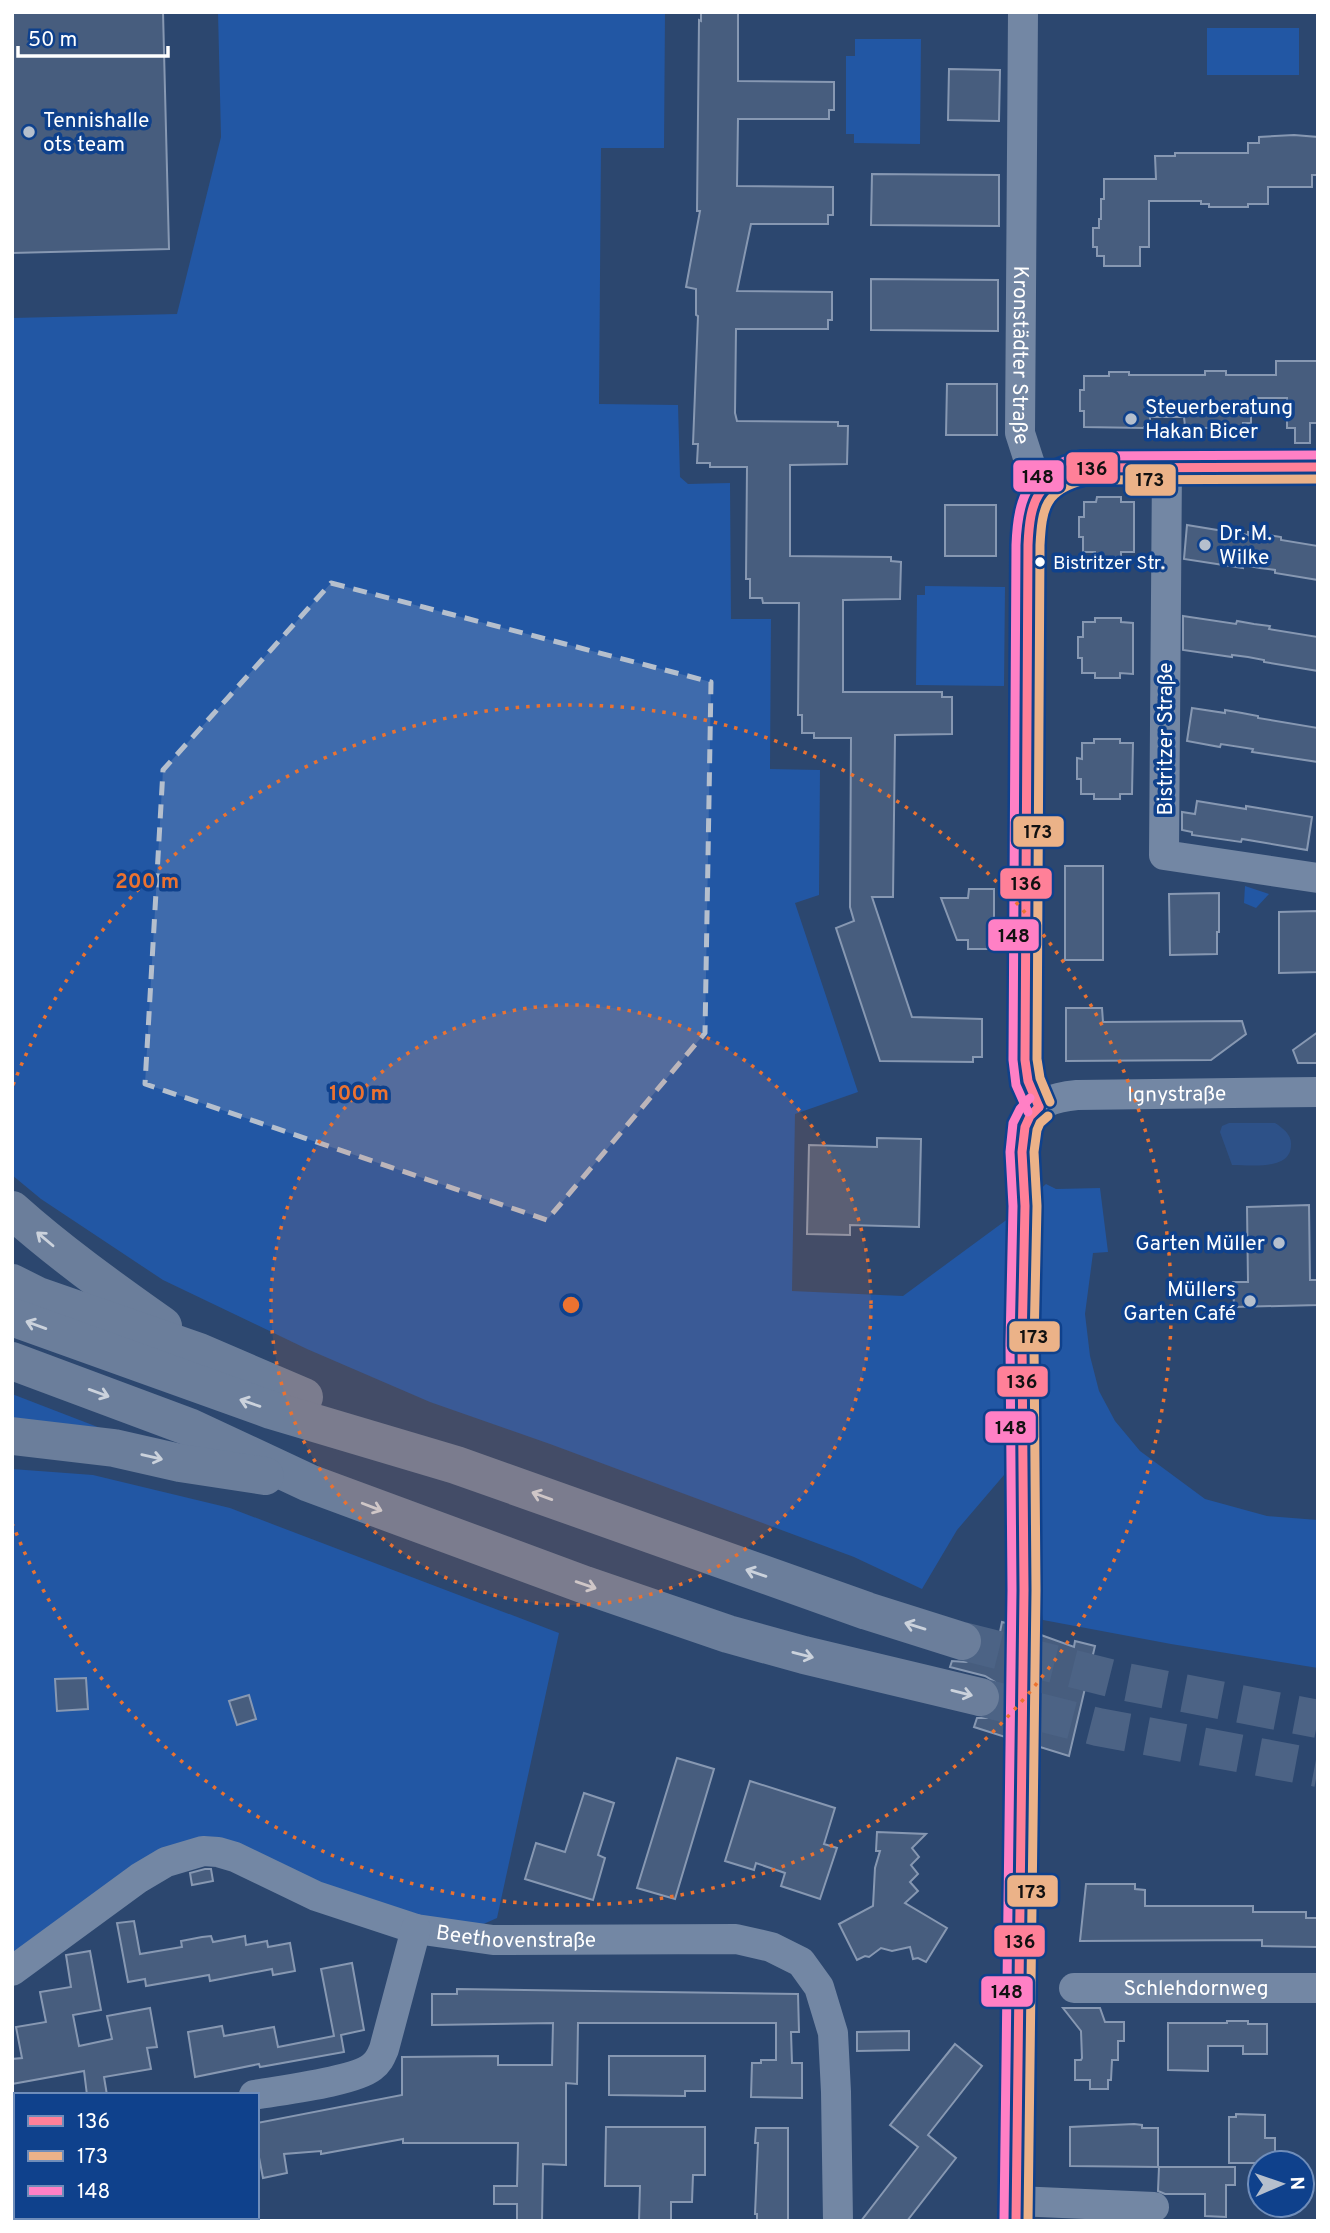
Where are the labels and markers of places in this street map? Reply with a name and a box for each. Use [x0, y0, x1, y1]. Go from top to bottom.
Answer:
place label: Tennishalle ots team [43, 108, 149, 159]
marker: Tennishalle ots team [21, 124, 37, 140]
place label: Steuerberatung Hakan Bicer [1145, 395, 1293, 446]
marker: Steuerberatung Hakan Bicer [1123, 411, 1139, 427]
place label: Dr. M. Wilke [1219, 521, 1272, 572]
marker: Dr. M. Wilke [1197, 537, 1213, 553]
place label: Bistritzer Str. [1053, 552, 1165, 576]
marker: Bistritzer Str. [1033, 555, 1047, 569]
place label: Garten Müller [1135, 1231, 1265, 1258]
marker: Garten Müller [1271, 1235, 1287, 1251]
place label: Müllers Garten Café [1123, 1277, 1236, 1328]
centre of rings [559, 1293, 583, 1317]
marker: Müllers Garten Café [1242, 1293, 1258, 1309]

